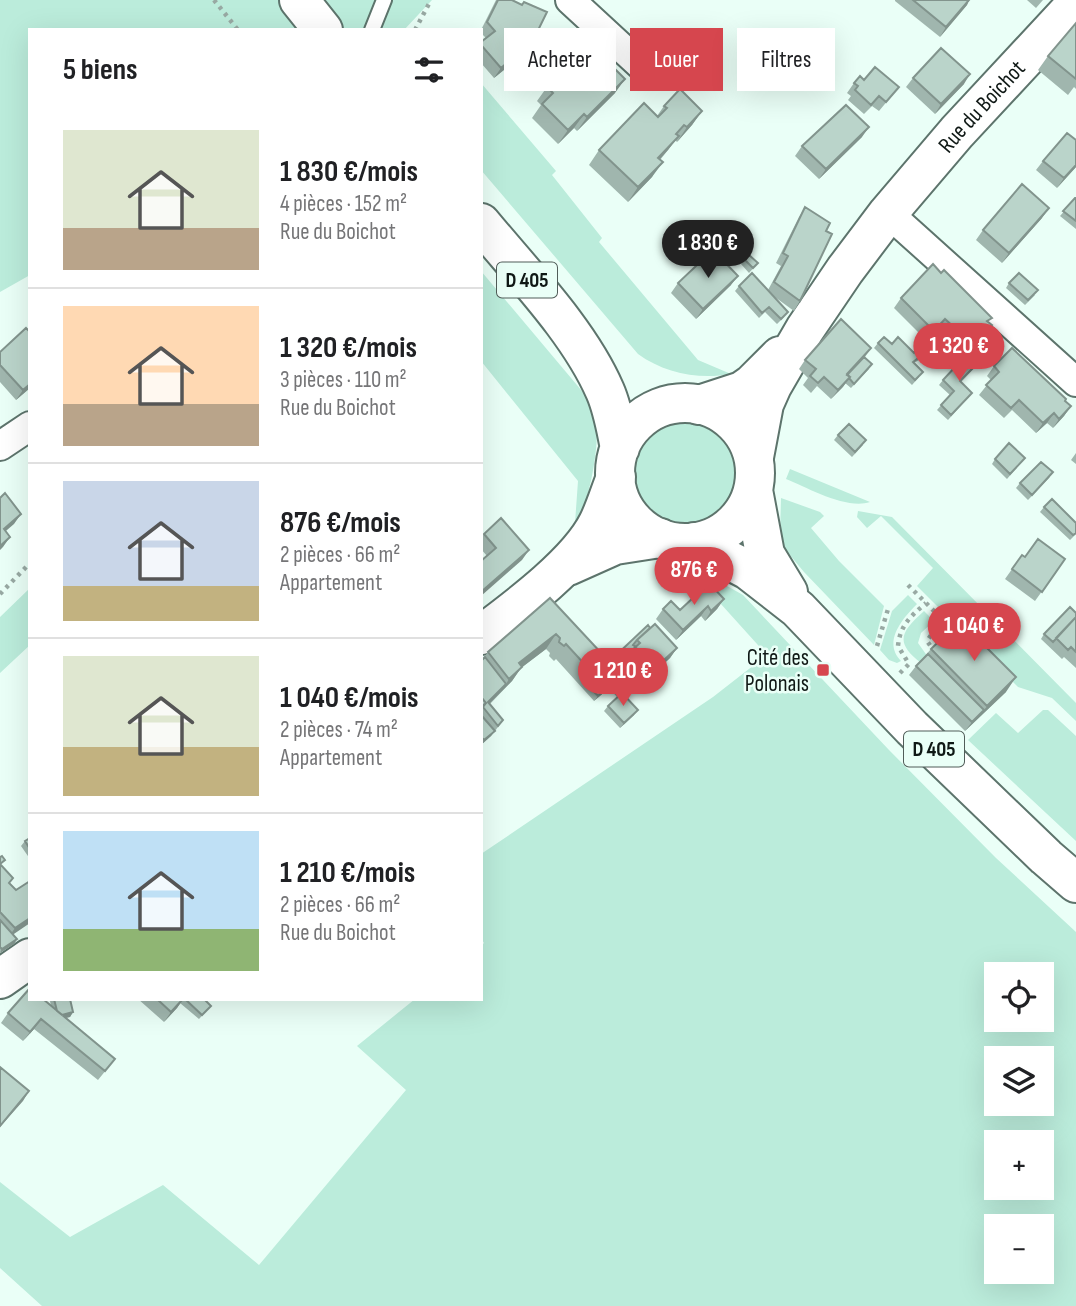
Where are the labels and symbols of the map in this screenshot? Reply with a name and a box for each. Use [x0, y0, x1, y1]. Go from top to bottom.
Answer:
street label: Rue du Boichot [933, 55, 1032, 159]
pin: 1 830 € [643, 220, 773, 280]
road number: D 405 [497, 262, 557, 298]
pin: 1 320 € [894, 324, 1024, 383]
pin: 876 € [645, 548, 743, 607]
pin: 1 040 € [909, 604, 1039, 663]
place label: Cité des Polonais [745, 644, 809, 698]
pin: 1 210 € [558, 648, 688, 708]
marker: Cité des Polonais [815, 662, 831, 678]
road number: D 405 [904, 732, 964, 766]

